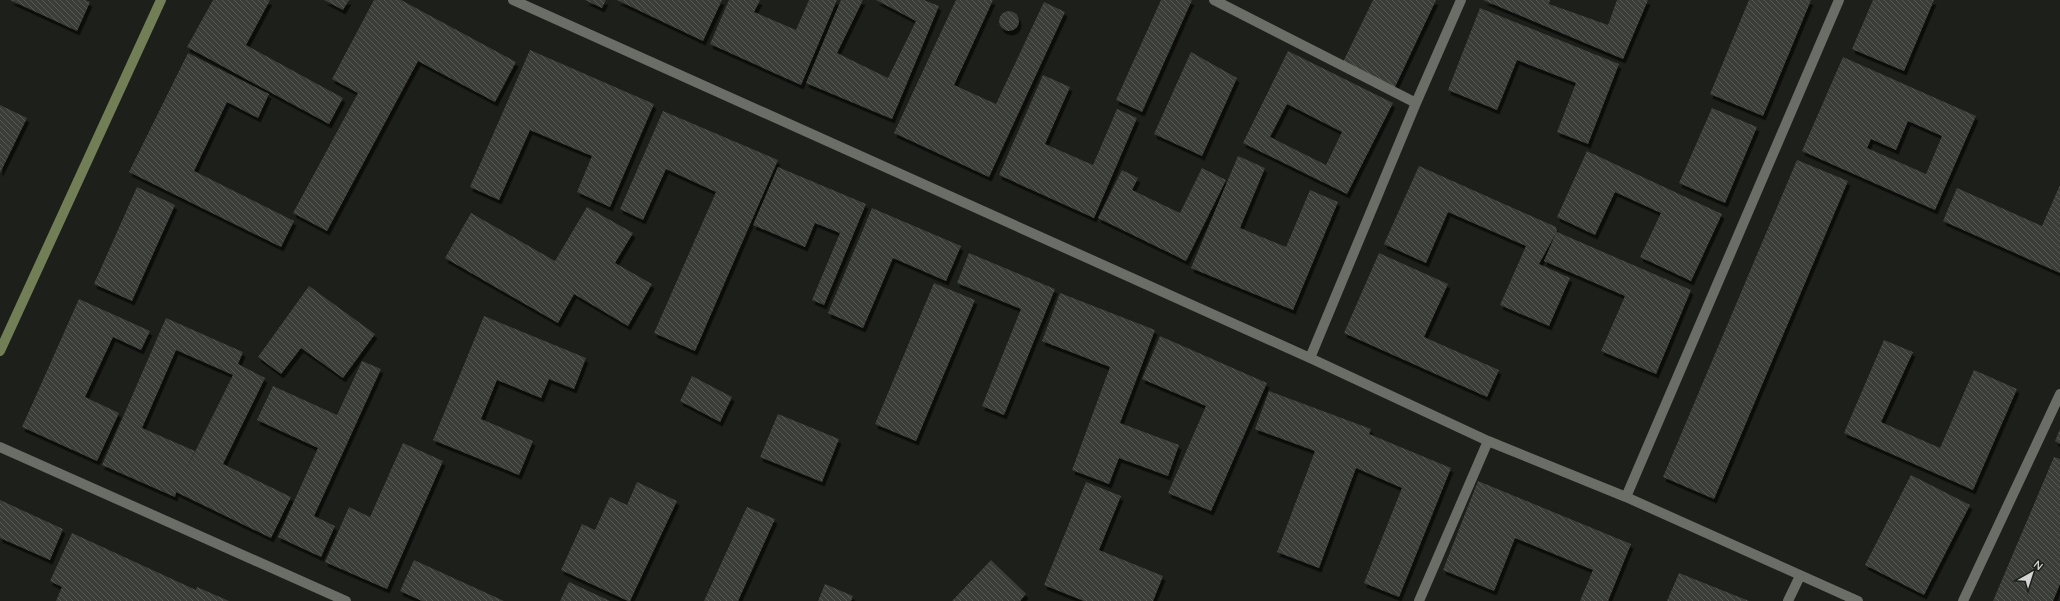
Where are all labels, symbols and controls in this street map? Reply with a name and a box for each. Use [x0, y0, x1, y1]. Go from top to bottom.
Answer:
north arrow [2012, 553, 2052, 593]
text: N [2031, 557, 2046, 573]

